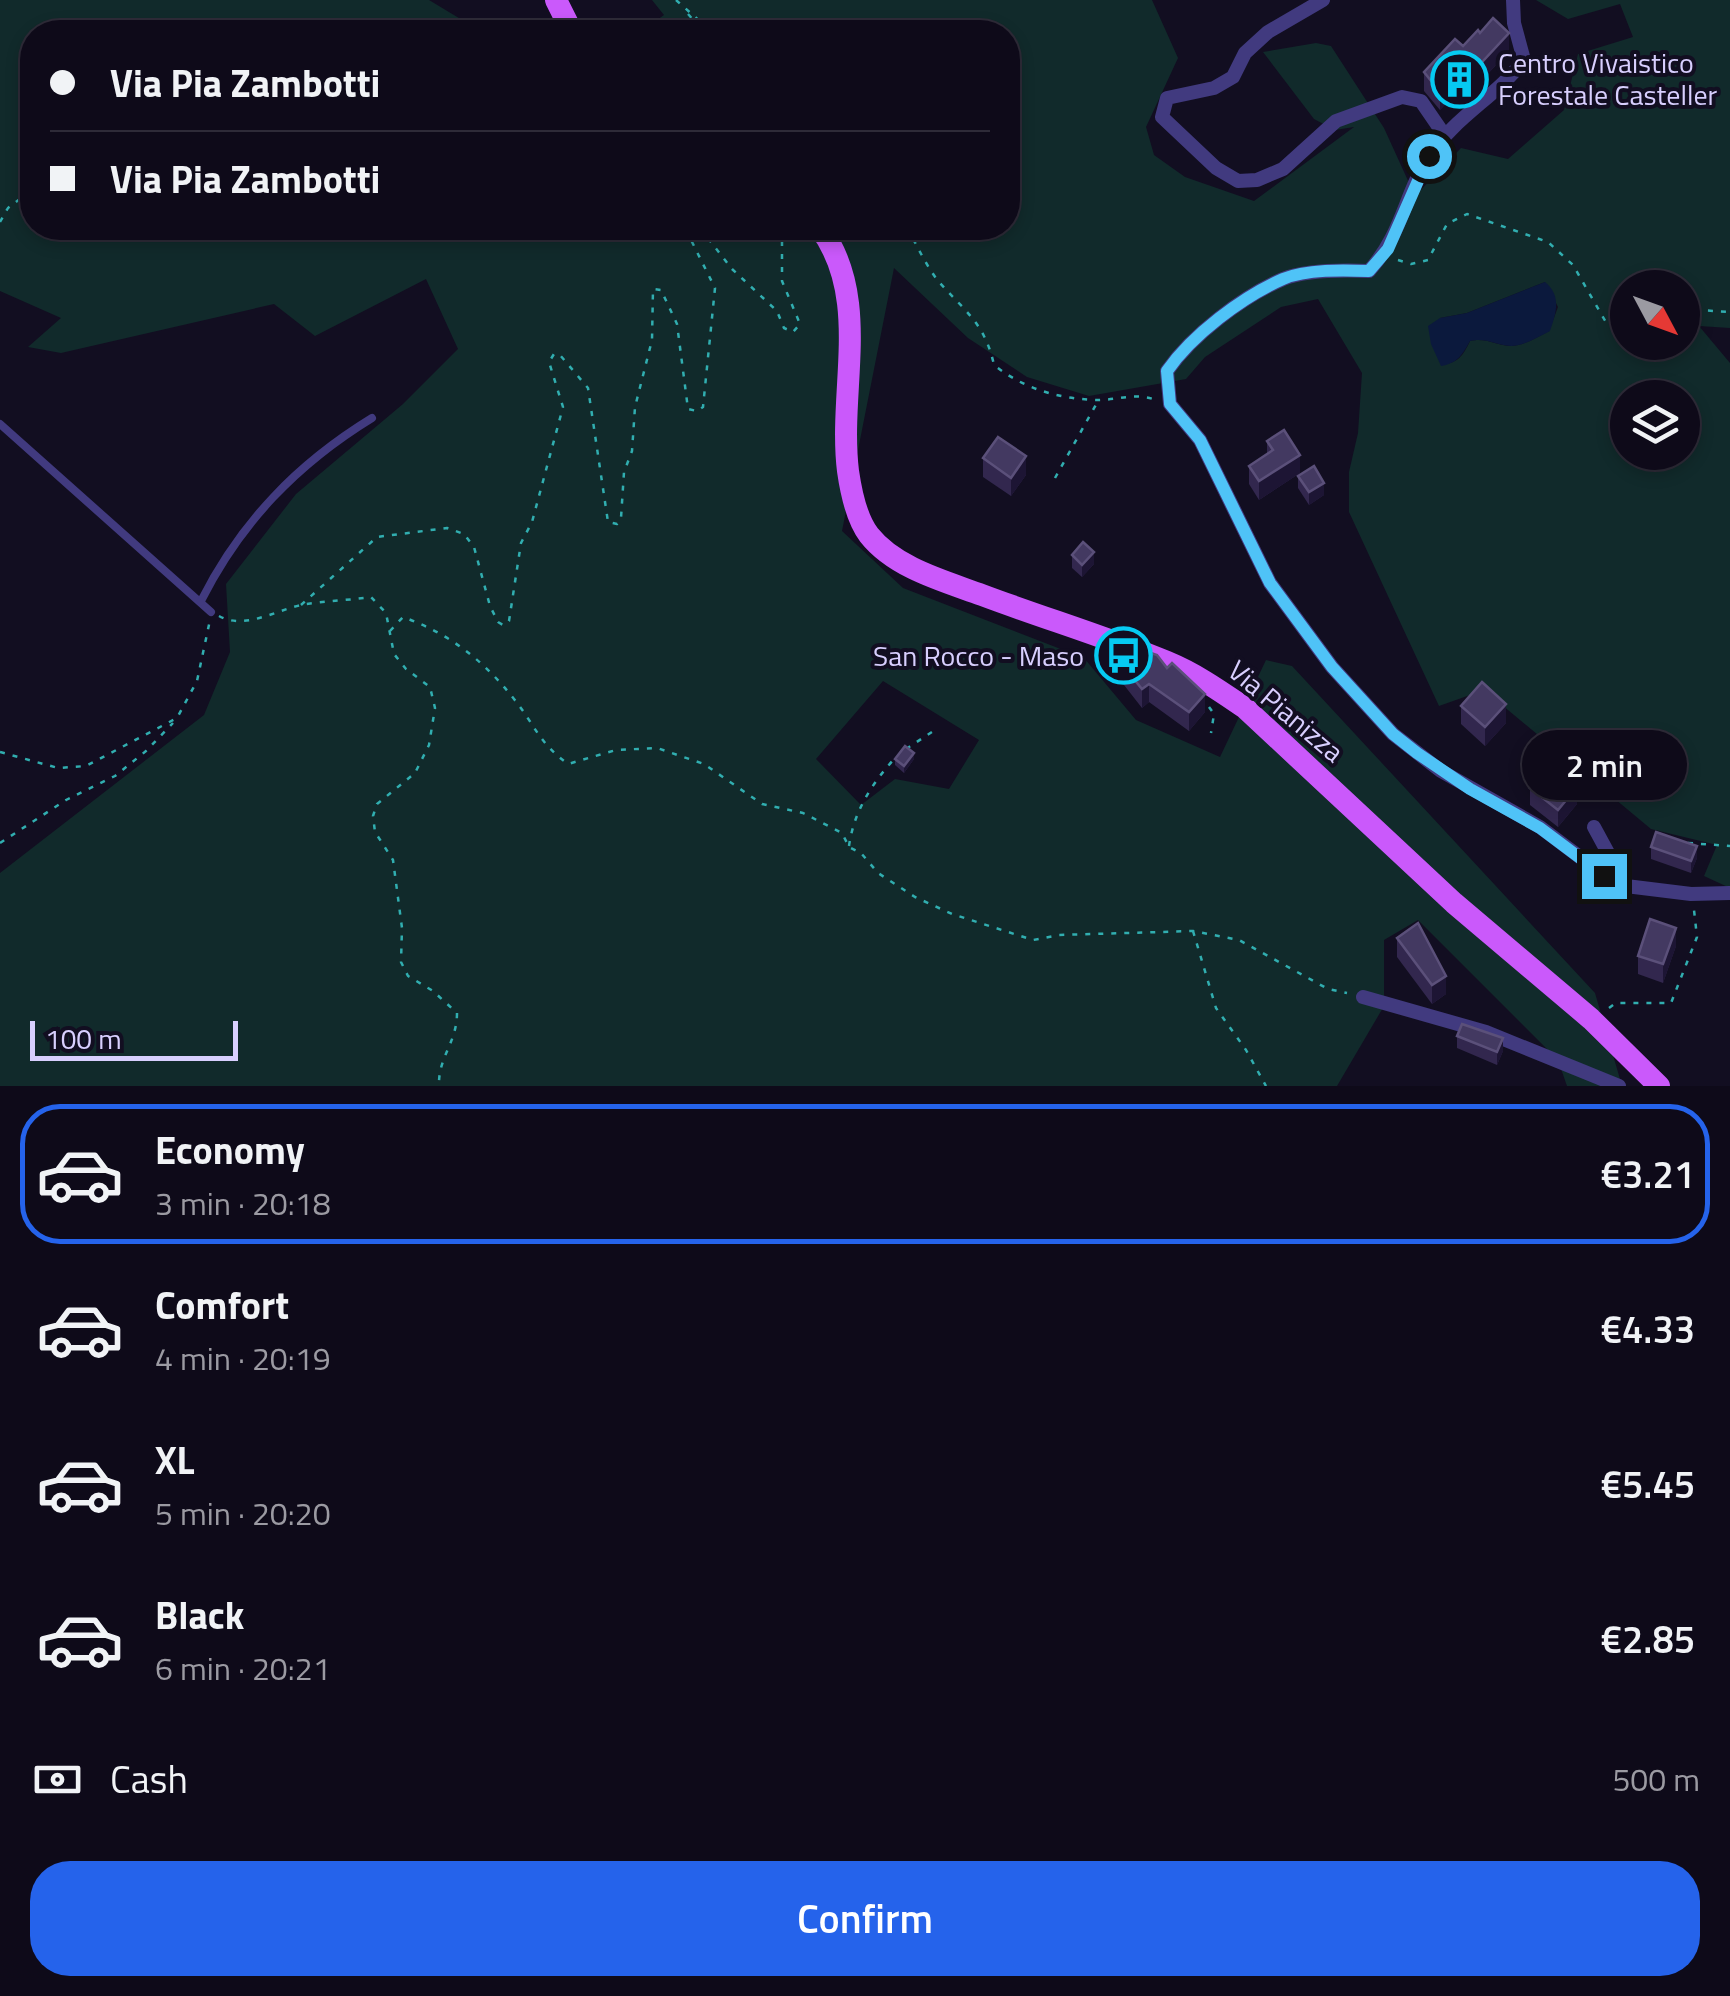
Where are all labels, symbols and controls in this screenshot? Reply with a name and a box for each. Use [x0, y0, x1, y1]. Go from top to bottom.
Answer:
place label: Centro Vivaistico Forestale Casteller [1498, 41, 1718, 116]
building icon: Centro Vivaistico Forestale Casteller [1429, 49, 1489, 109]
text: Via Pia Zambotti [110, 54, 380, 112]
route start [1407, 134, 1452, 179]
text: Via Pia Zambotti [110, 150, 380, 208]
north arrow [1610, 270, 1700, 360]
map controls [1610, 270, 1700, 470]
button: layers [1610, 380, 1700, 470]
bus stop icon: San Rocco - Maso [1093, 626, 1153, 686]
place label: San Rocco - Maso [873, 634, 1084, 677]
street label: Via Pianizza [1219, 649, 1354, 772]
callout: 2 min [1522, 731, 1686, 801]
text: 2 min [1566, 741, 1643, 789]
route end [1582, 854, 1627, 899]
scale bar [30, 1016, 238, 1060]
text: 100 m [45, 1017, 122, 1060]
text: Economy [155, 1121, 305, 1179]
icon: car [35, 1129, 125, 1219]
text: €3.21 [1601, 1145, 1695, 1203]
text: 3 min · 20:18 [155, 1179, 331, 1227]
text: Comfort [155, 1276, 289, 1334]
icon: car [35, 1284, 125, 1374]
text: €4.33 [1601, 1300, 1695, 1358]
text: 4 min · 20:19 [155, 1334, 331, 1382]
text: XL [155, 1431, 195, 1489]
icon: car [35, 1439, 125, 1529]
text: €5.45 [1601, 1455, 1695, 1513]
text: 5 min · 20:20 [155, 1489, 331, 1537]
text: Black [155, 1586, 244, 1644]
icon: car [35, 1594, 125, 1684]
text: €2.85 [1601, 1610, 1695, 1668]
text: 6 min · 20:21 [155, 1644, 331, 1692]
text: Cash [110, 1750, 188, 1808]
icon: cash [30, 1752, 85, 1807]
text: 500 m [1612, 1755, 1700, 1803]
button: Confirm [30, 1861, 1700, 1976]

